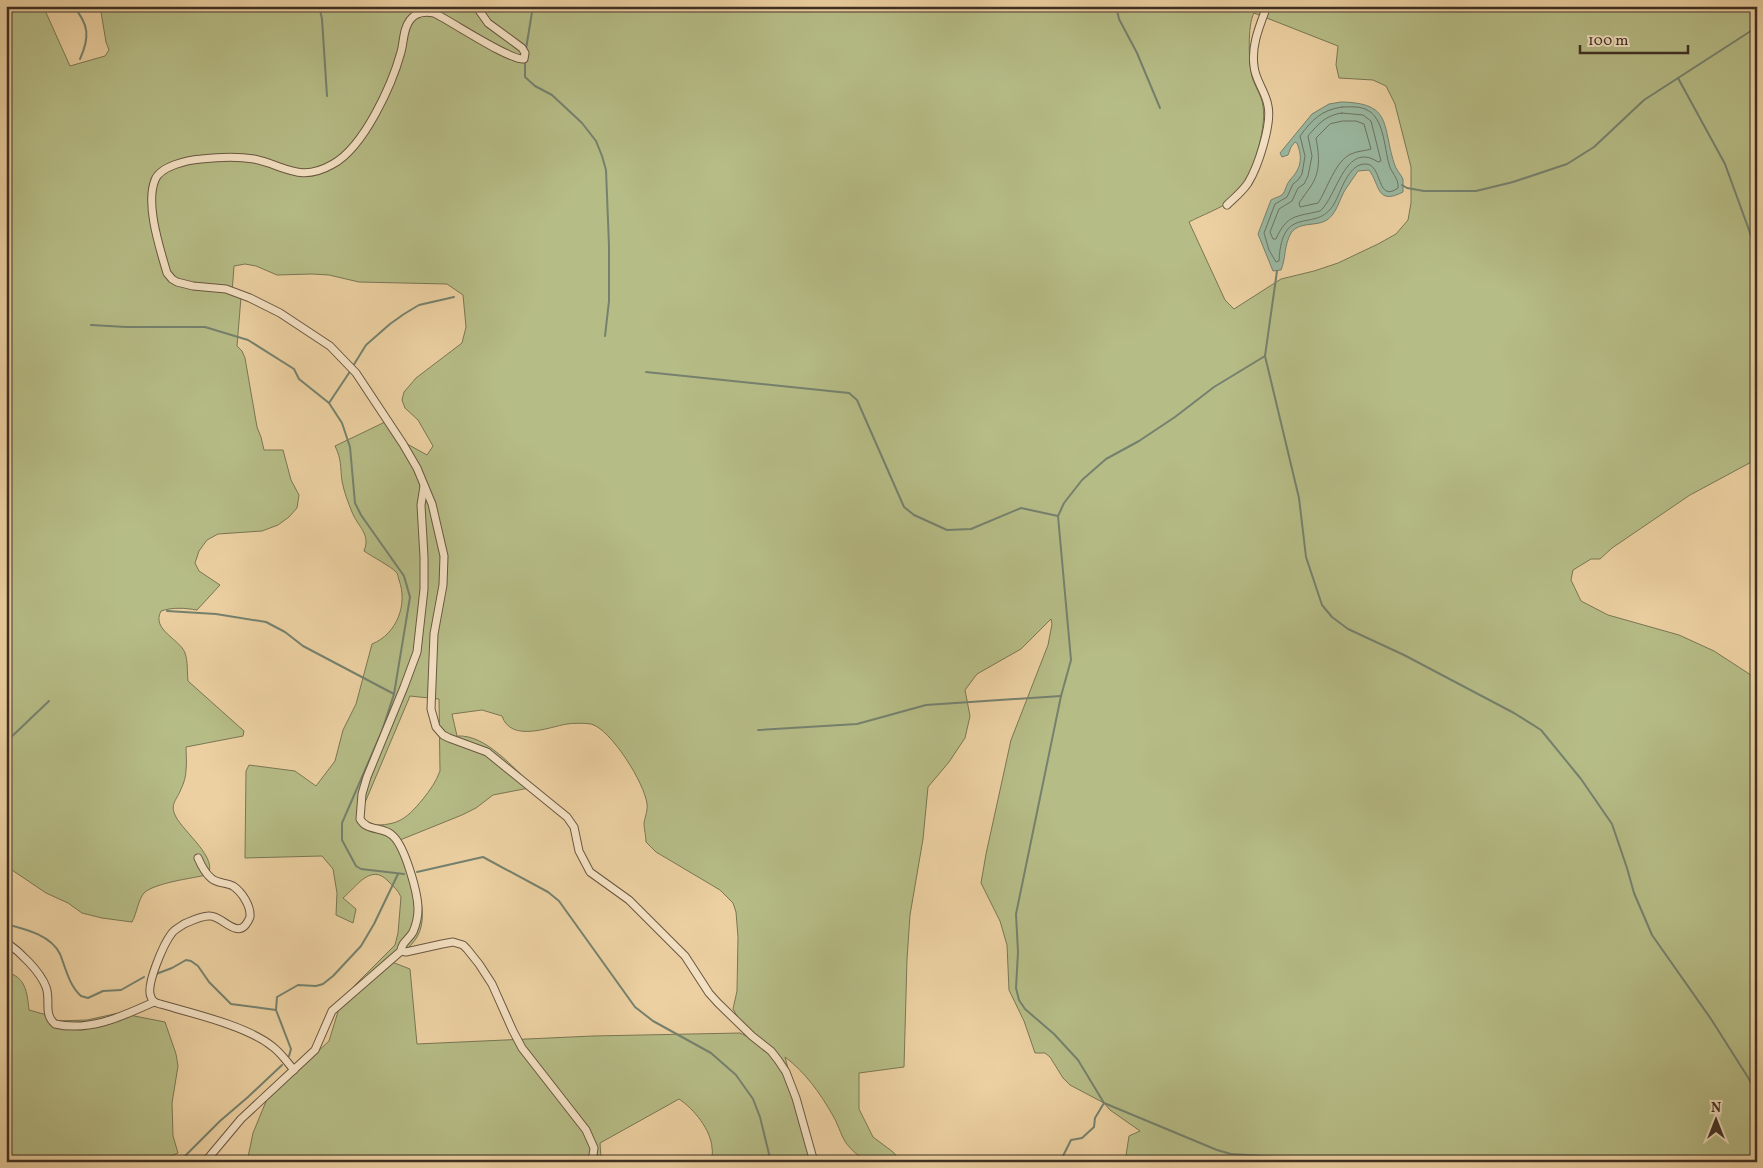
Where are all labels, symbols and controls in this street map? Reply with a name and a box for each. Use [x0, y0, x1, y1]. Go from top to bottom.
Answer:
scale bar [1580, 22, 1688, 54]
text: 100 m [1588, 31, 1628, 52]
north arrow [1690, 1096, 1740, 1146]
text: N [1711, 1099, 1721, 1118]

